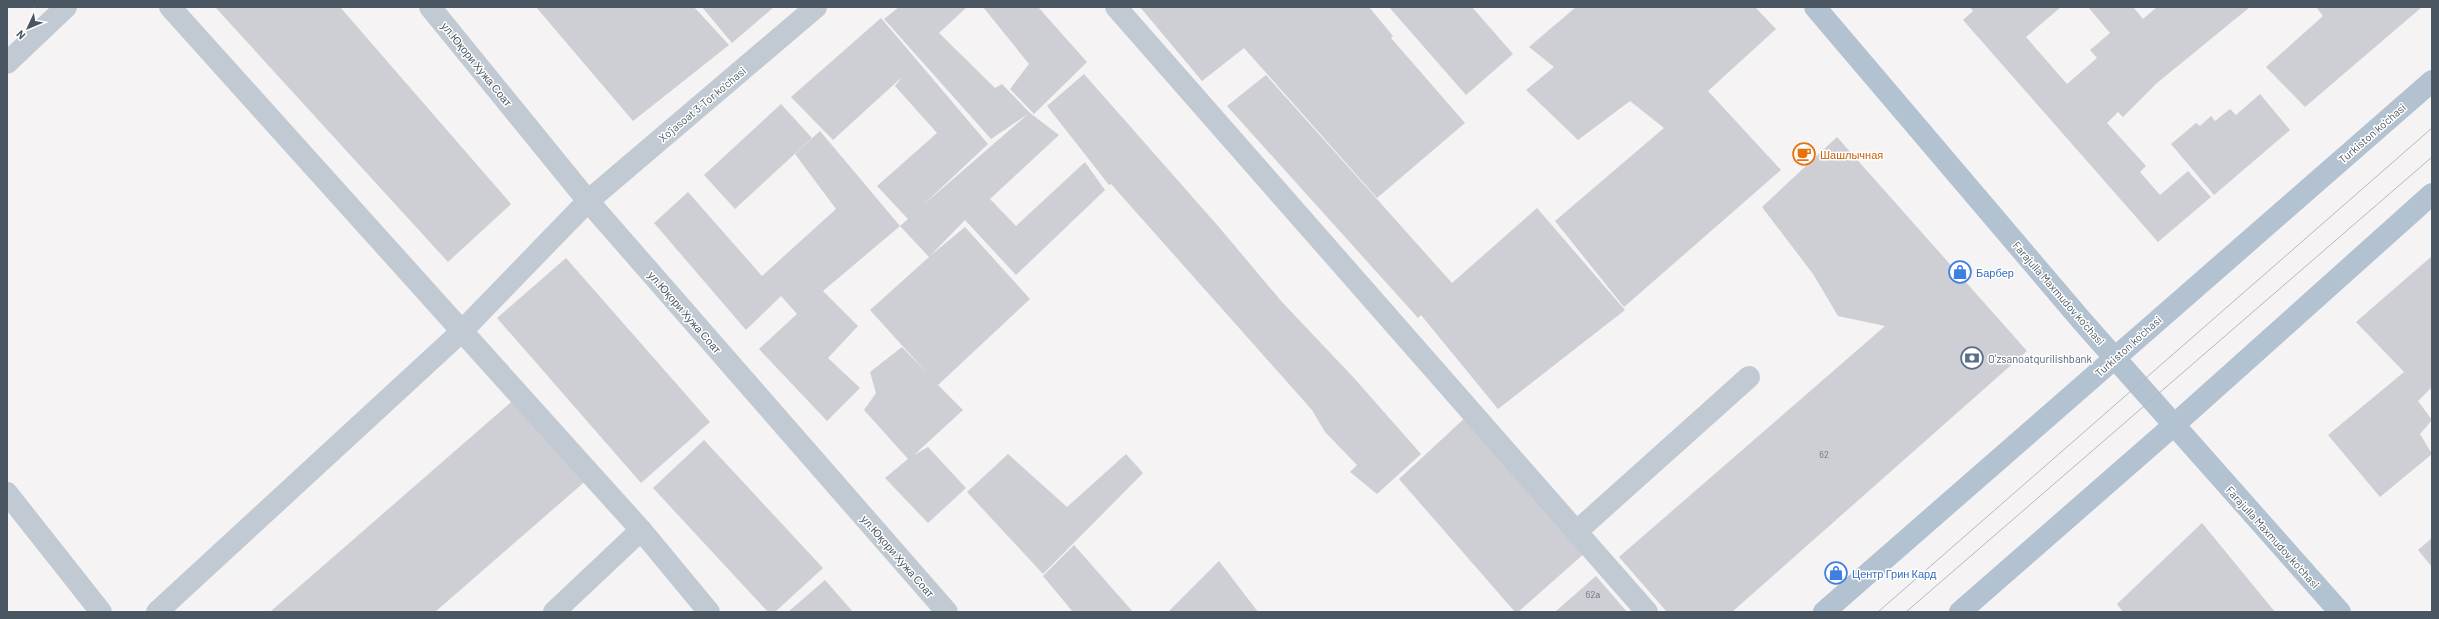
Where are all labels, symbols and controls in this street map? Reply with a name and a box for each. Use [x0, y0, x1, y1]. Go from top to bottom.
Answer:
north arrow [8, 8, 48, 48]
street label: ул.Юқори Хужа Соат [439, 19, 515, 109]
text: N [13, 28, 28, 42]
street label: Xo'jasoat 3-Tor ko'chasi [656, 64, 748, 144]
street label: Turkiston ko'chasi [2336, 100, 2408, 166]
cafe icon: Шашлычная [1791, 141, 1817, 167]
place label: Шашлычная [1820, 148, 1883, 161]
street label: Farajulla Maxmudov ko'chasi [2010, 239, 2108, 348]
shop icon: Барбер [1947, 259, 1973, 285]
place label: Барбер [1976, 266, 2014, 279]
street label: ул.Юқори Хужа Соат [646, 268, 724, 356]
street label: Turkiston ko'chasi [2092, 313, 2164, 379]
bank icon: Oʻzsanoatqurilishbank [1959, 345, 1985, 371]
place label: Oʻzsanoatqurilishbank [1988, 352, 2092, 365]
house number: 62 [1819, 449, 1829, 460]
street label: Farajulla Maxmudov ko'chasi [2224, 483, 2322, 591]
street label: ул.Юқори Хужа Соат [859, 512, 937, 600]
shop icon: Центр Грин Кард [1823, 560, 1849, 586]
place label: Центр Грин Кард [1852, 567, 1937, 580]
house number: 62а [1586, 589, 1600, 600]

